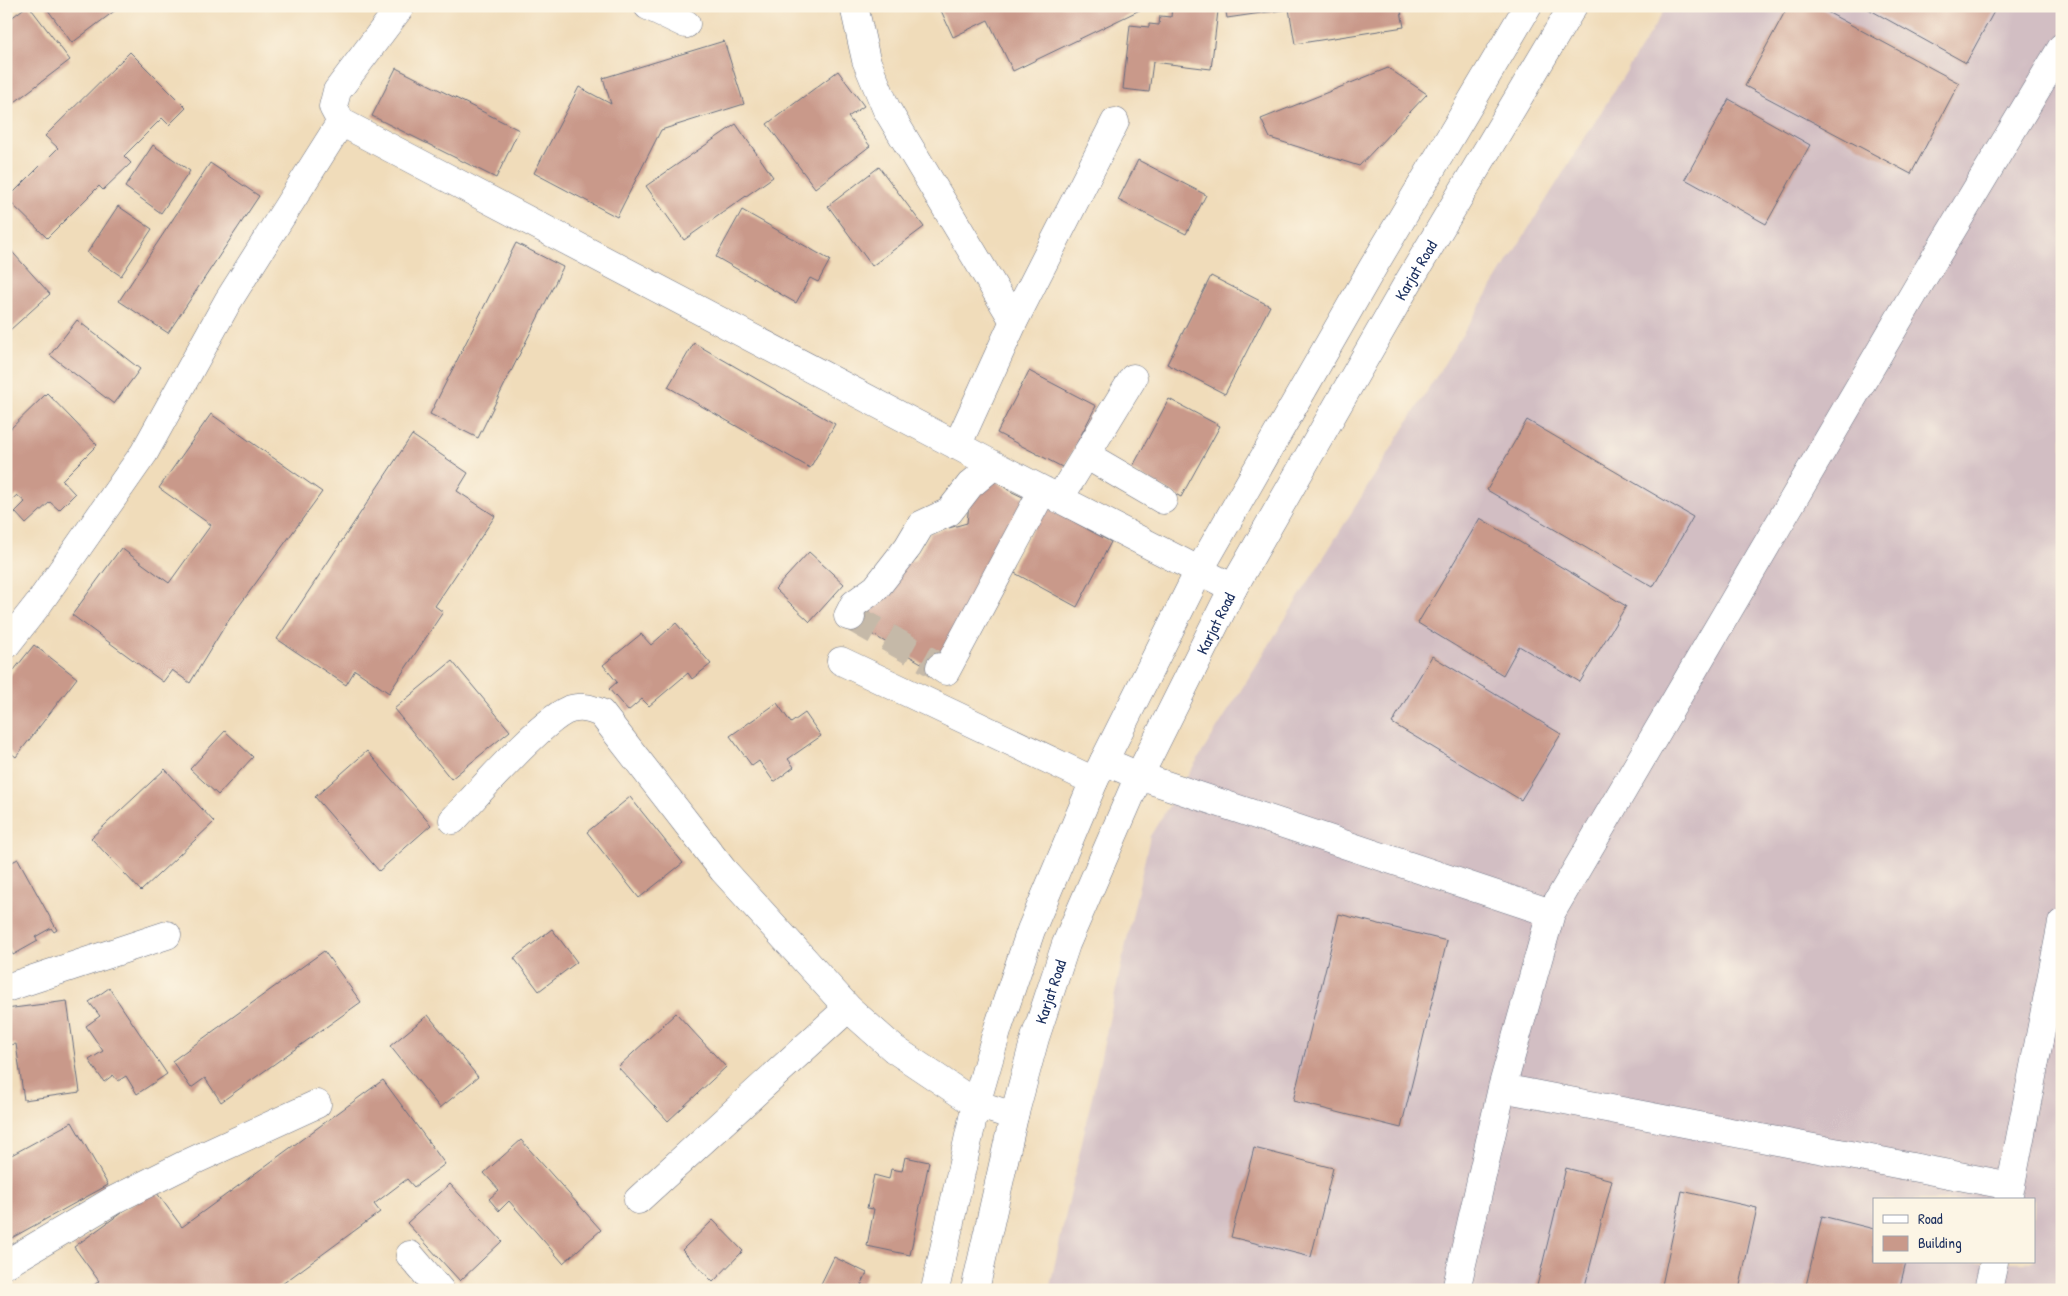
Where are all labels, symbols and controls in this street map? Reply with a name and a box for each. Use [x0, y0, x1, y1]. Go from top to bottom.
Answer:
street label: Karjat Road [1389, 236, 1442, 304]
street label: Karjat Road [1191, 589, 1240, 658]
street label: Karjat Road [1029, 957, 1071, 1026]
legend [1873, 1198, 2036, 1264]
text: Road [1918, 1208, 1943, 1229]
text: Building [1918, 1232, 1962, 1253]

